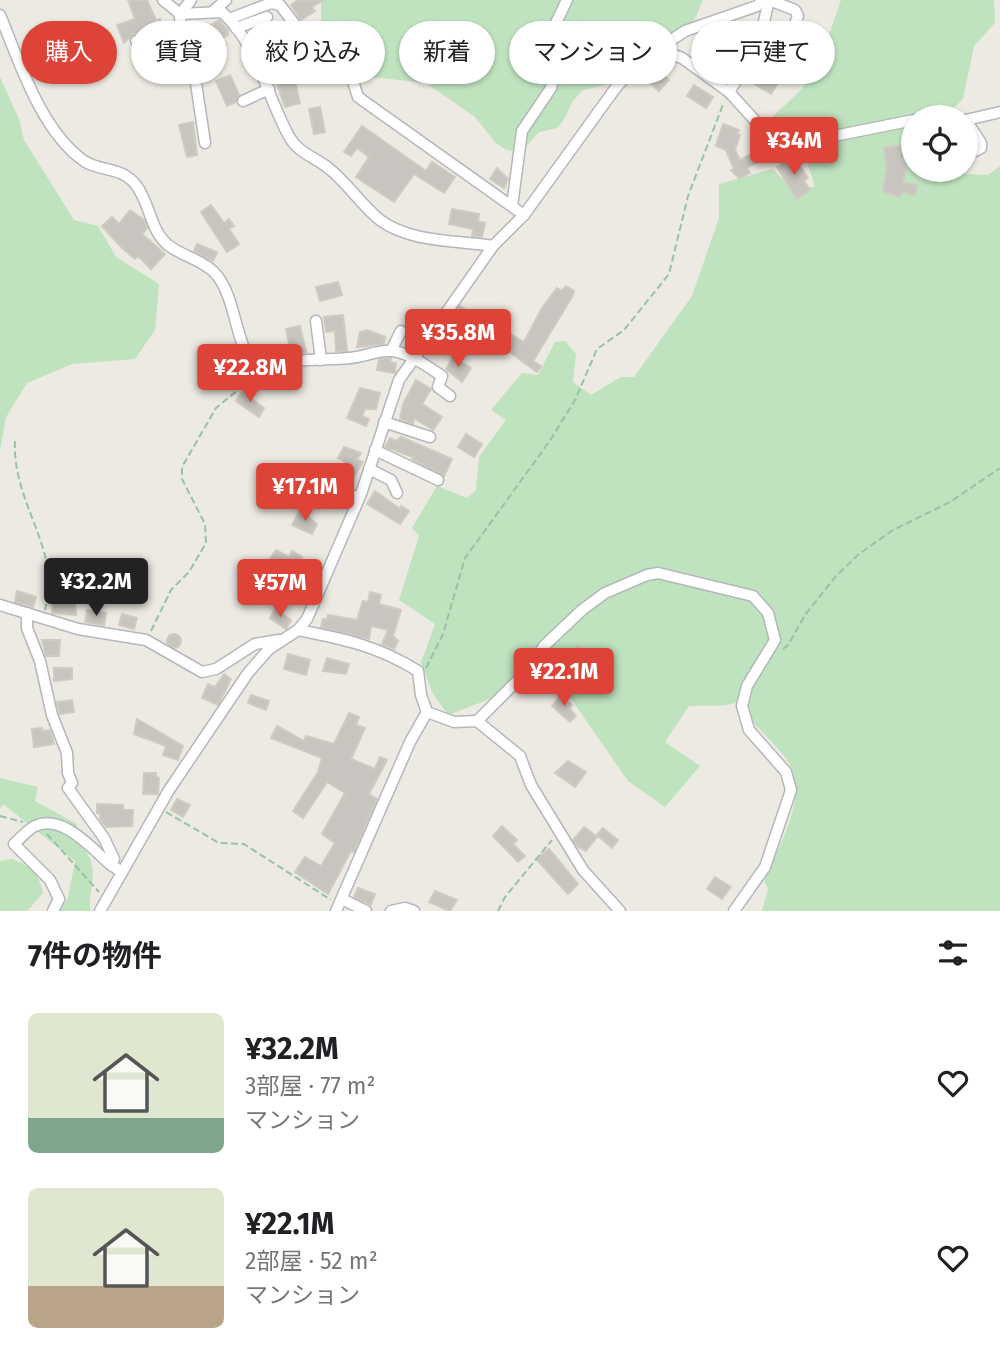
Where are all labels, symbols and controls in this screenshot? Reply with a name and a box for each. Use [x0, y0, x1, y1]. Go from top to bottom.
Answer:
chip: 購入 [21, 21, 117, 84]
chip: 賃貸 [131, 21, 227, 84]
chip: 絞り込み [241, 21, 385, 84]
chip: 新着 [399, 21, 495, 84]
chip: マンション [509, 21, 677, 84]
chip: 一戸建て [691, 21, 835, 84]
map controls [901, 105, 978, 182]
button: locate [901, 105, 978, 182]
pin: ¥34M [753, 118, 835, 177]
text: ¥34M [766, 126, 822, 154]
pin: ¥35.8M [401, 310, 515, 369]
text: ¥35.8M [421, 318, 495, 346]
pin: ¥22.8M [193, 344, 307, 404]
text: ¥22.8M [213, 353, 287, 381]
pin: ¥17.1M [248, 463, 362, 523]
text: ¥17.1M [272, 472, 338, 500]
pin: ¥32.2M [39, 558, 153, 618]
pin: ¥57M [239, 560, 321, 619]
text: ¥32.2M [60, 567, 132, 595]
text: ¥57M [253, 568, 307, 596]
pin: ¥22.1M [507, 648, 621, 708]
text: ¥22.1M [530, 657, 598, 685]
icon: filters [934, 934, 972, 972]
text: 7件の物件 [28, 938, 162, 974]
text: ¥32.2M [245, 1031, 339, 1067]
icon: home [84, 1041, 168, 1125]
icon: heart [934, 1064, 972, 1102]
text: 3部屋 · 77 m² [245, 1072, 376, 1100]
text: マンション [245, 1106, 360, 1134]
text: ¥22.1M [245, 1206, 334, 1242]
icon: home [84, 1216, 168, 1300]
icon: heart [934, 1239, 972, 1277]
text: 2部屋 · 52 m² [245, 1247, 378, 1275]
text: マンション [245, 1281, 360, 1309]

